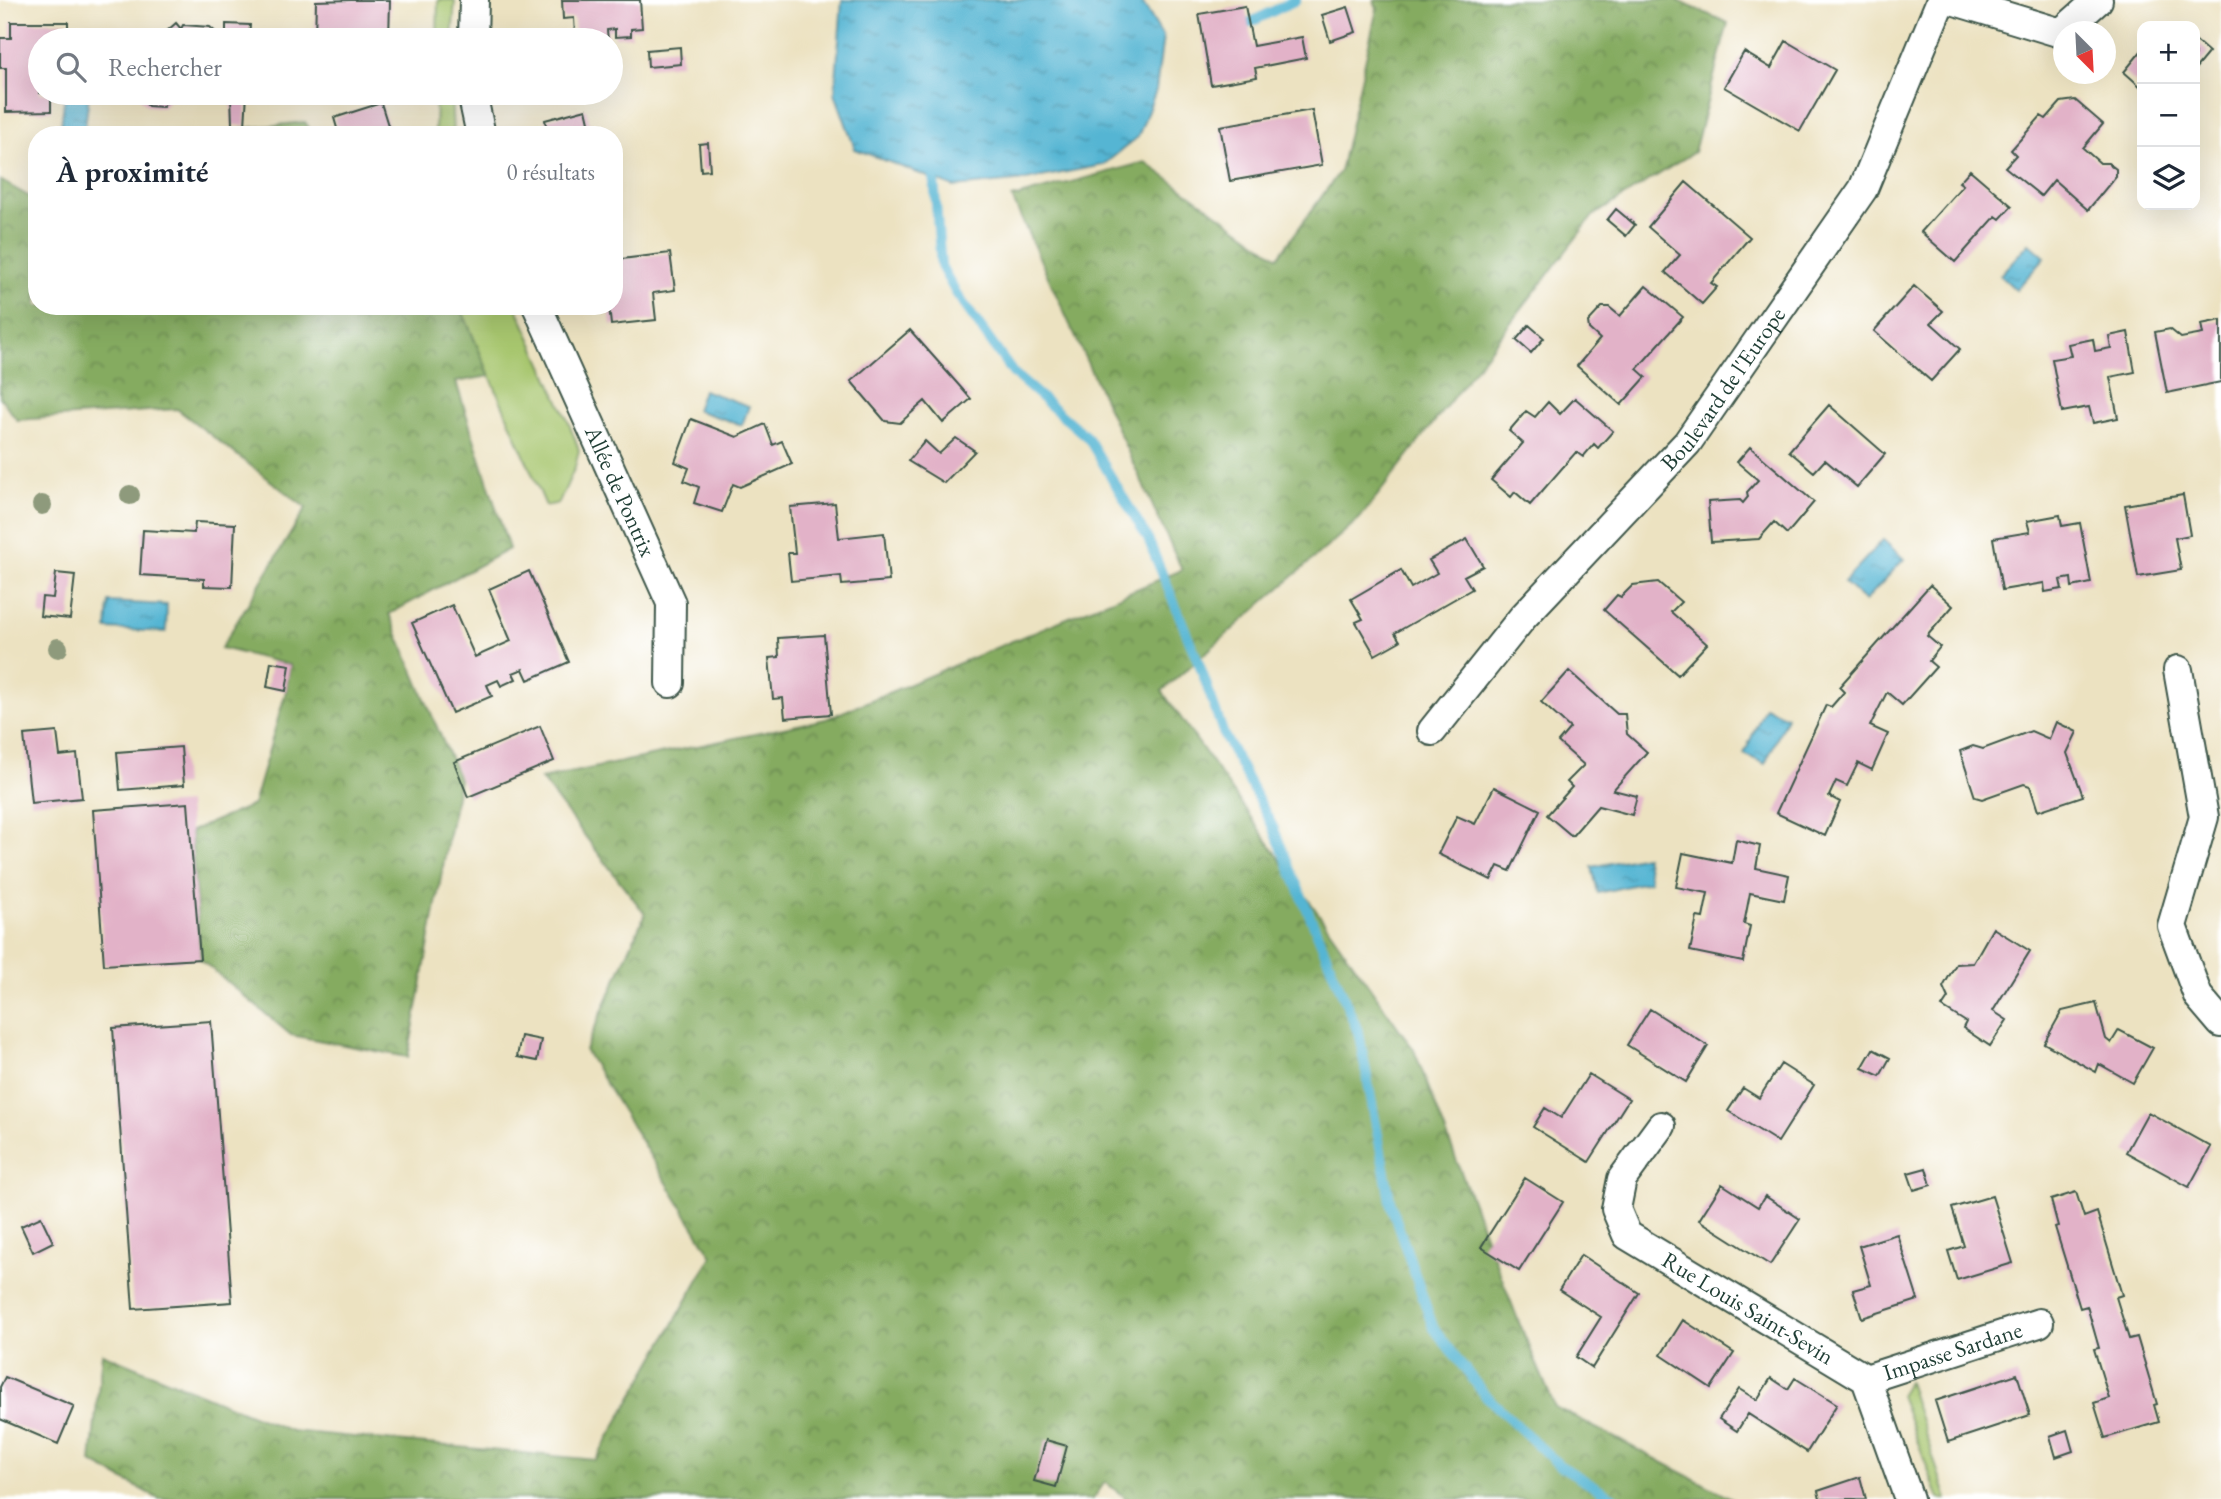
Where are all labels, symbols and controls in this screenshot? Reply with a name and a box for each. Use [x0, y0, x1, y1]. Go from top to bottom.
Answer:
north arrow [2053, 21, 2116, 84]
map controls [2137, 21, 2200, 210]
button: + [2137, 21, 2200, 84]
search box [28, 28, 623, 105]
icon: search [52, 48, 90, 86]
text: Rechercher [108, 50, 222, 84]
button: − [2137, 84, 2200, 147]
button: layers [2137, 147, 2200, 210]
text: À proximité [56, 152, 208, 191]
text: 0 résultats [507, 157, 595, 187]
street label: Boulevard de l'Europe [1654, 301, 1792, 477]
street label: Allée de Pontrix [578, 420, 663, 561]
street label: Rue Louis Saint-Sevin [1657, 1245, 1840, 1371]
street label: Impasse Sardane [1879, 1314, 2026, 1387]

